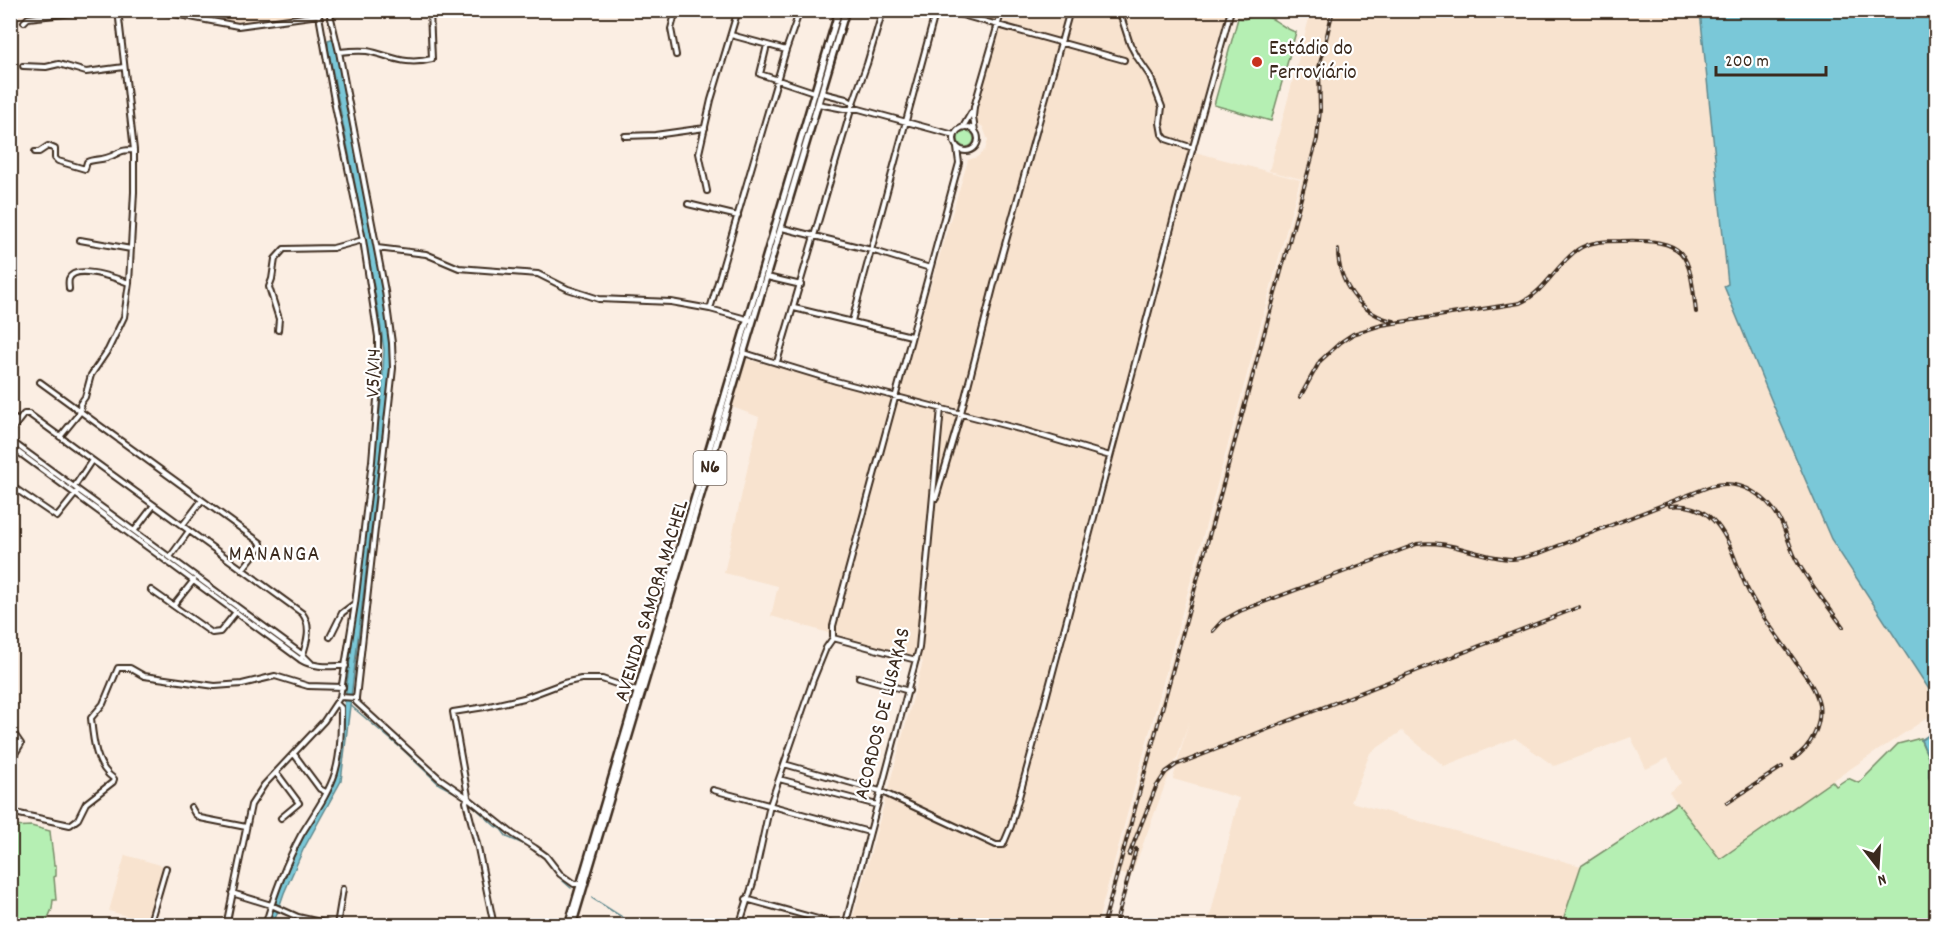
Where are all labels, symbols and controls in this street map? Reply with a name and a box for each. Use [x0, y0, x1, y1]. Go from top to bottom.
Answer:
place label: Estádio do Ferroviário [1269, 35, 1357, 89]
scale bar [1716, 39, 1826, 77]
text: 200 m [1725, 50, 1769, 75]
marker: Estádio do Ferroviário [1250, 55, 1264, 69]
street label: V5/V14 [359, 348, 391, 398]
road number: N6 [694, 451, 726, 485]
street label: AVENIDA SAMORA MACHEL [608, 496, 698, 706]
district label: MANANGA [229, 540, 321, 571]
street label: ACORDOS DE LUSAKAS [848, 625, 920, 803]
north arrow [1848, 837, 1908, 897]
text: N [1874, 867, 1889, 891]

